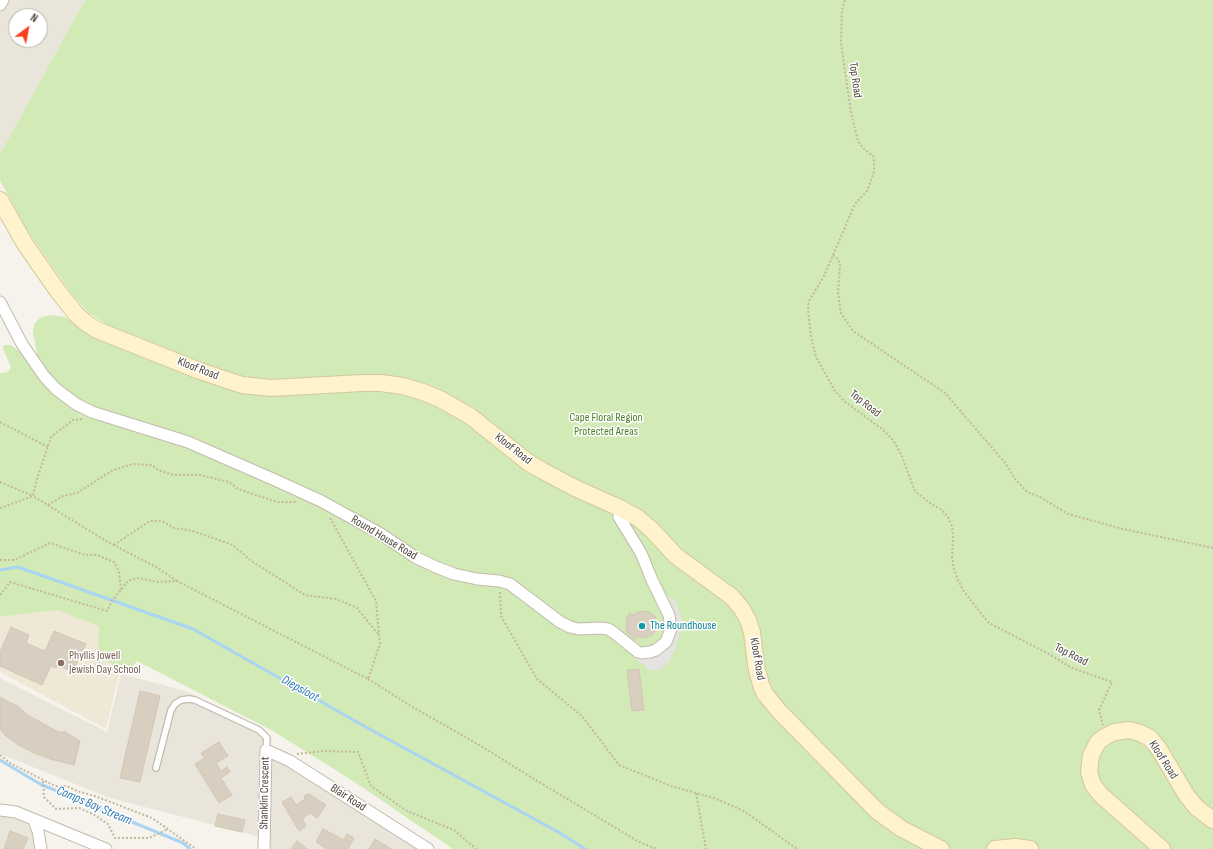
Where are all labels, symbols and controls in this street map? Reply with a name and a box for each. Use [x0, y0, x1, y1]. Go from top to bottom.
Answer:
north arrow [8, 8, 48, 48]
text: N [28, 11, 40, 25]
street label: Top Road [845, 61, 865, 99]
street label: Kloof Road [175, 355, 221, 383]
street label: Top Road [846, 387, 884, 421]
park label: Cape Floral Region Protected Areas [569, 411, 643, 439]
street label: Kloof Road [492, 430, 534, 468]
street label: Round House Road [348, 513, 420, 563]
place label: The Roundhouse [650, 619, 716, 633]
marker: The Roundhouse [637, 621, 647, 631]
street label: Kloof Road [746, 637, 768, 681]
street label: Top Road [1052, 640, 1090, 670]
place label: Phyllis Jowell Jewish Day School [69, 649, 141, 677]
marker: Phyllis Jowell Jewish Day School [56, 658, 66, 668]
water label: Diepsloot [279, 672, 321, 706]
street label: Kloof Road [1145, 738, 1181, 782]
street label: Shanklin Crescent [257, 756, 273, 830]
street label: Blair Road [327, 781, 369, 815]
water label: Camps Bay Stream [54, 783, 134, 829]

